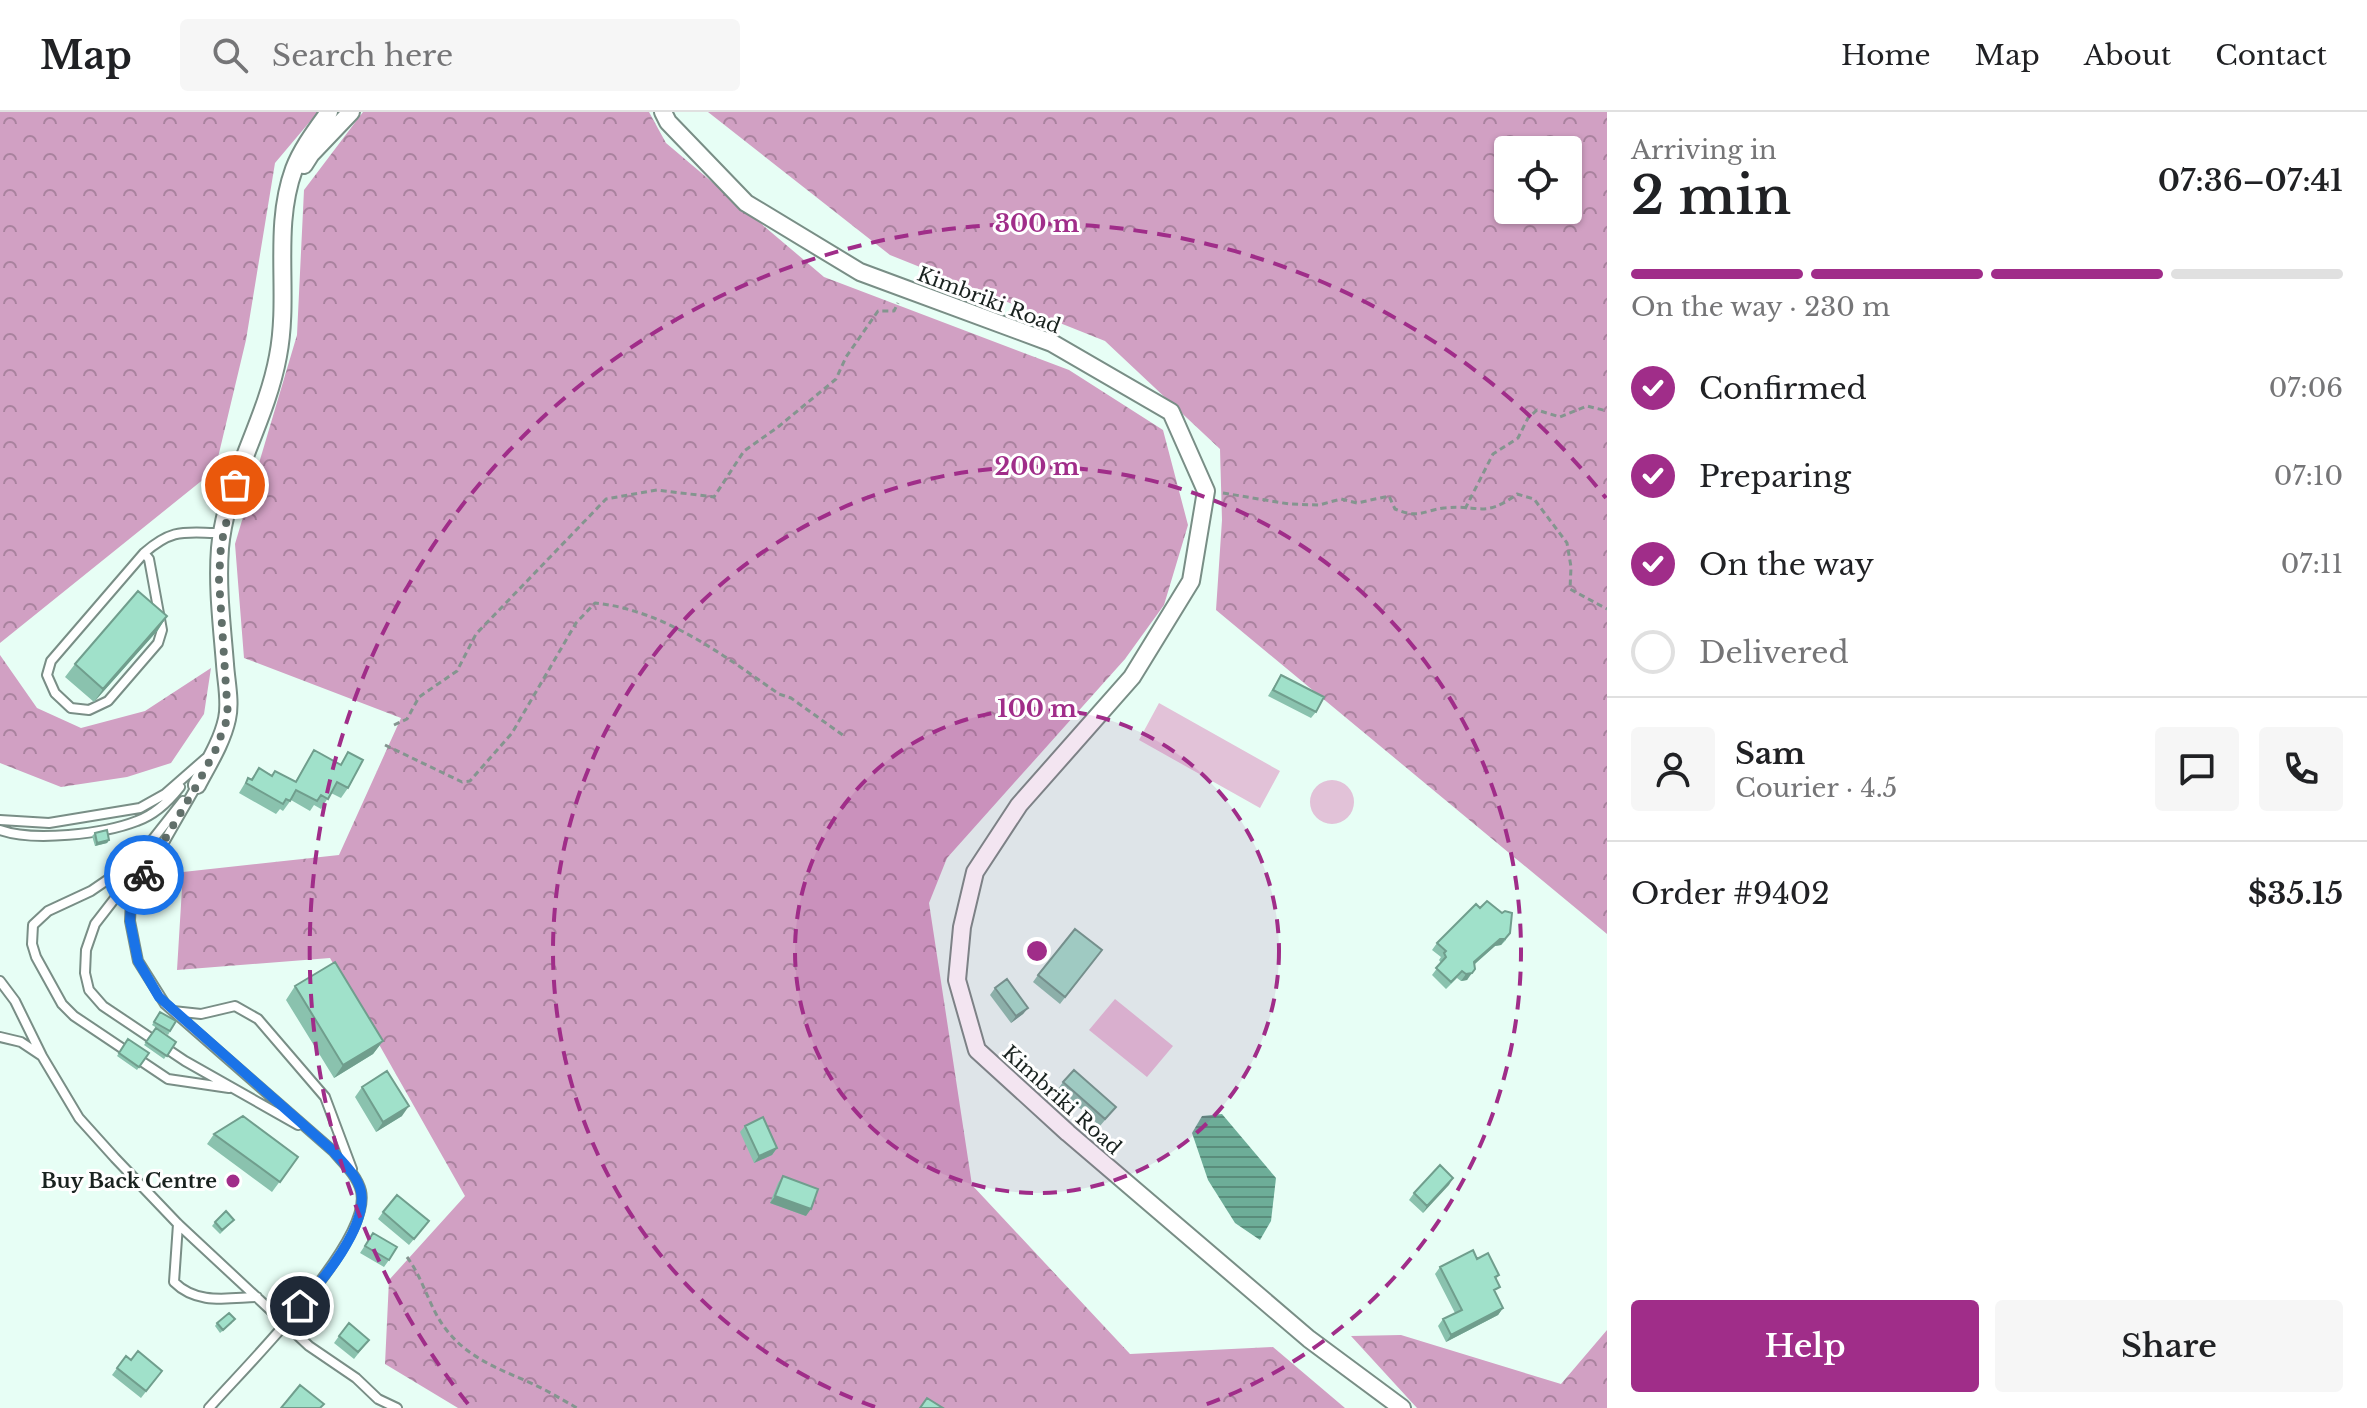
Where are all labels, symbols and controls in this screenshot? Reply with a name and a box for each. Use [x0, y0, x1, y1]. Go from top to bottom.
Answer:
search box [180, 19, 740, 91]
text: Map [40, 32, 132, 79]
icon: search [208, 33, 252, 77]
text: Search here [272, 37, 453, 74]
text: Home [1841, 38, 1931, 73]
text: Map [1975, 38, 2040, 73]
text: About [2084, 38, 2171, 73]
text: Contact [2215, 38, 2327, 73]
text: Arriving in [1631, 134, 1777, 166]
map controls [1494, 136, 1582, 224]
button: locate [1494, 136, 1582, 224]
text: 07:36–07:41 [2158, 162, 2343, 199]
text: 2 min [1631, 164, 1791, 228]
text: 300 m [995, 209, 1080, 238]
street label: Kimbriki Road [914, 262, 1064, 338]
text: On the way · 230 m [1631, 291, 1890, 323]
icon: check [1631, 366, 1675, 410]
text: Confirmed [1699, 370, 1867, 407]
text: 07:06 [2269, 372, 2343, 404]
pin [201, 451, 269, 519]
text: 200 m [995, 452, 1080, 481]
icon: check [1631, 454, 1675, 498]
text: Preparing [1699, 458, 1851, 495]
text: 07:10 [2274, 460, 2343, 492]
icon: bag [213, 463, 257, 507]
icon: check [1631, 542, 1675, 586]
text: On the way [1699, 546, 1874, 583]
text: 07:11 [2281, 548, 2343, 580]
text: Delivered [1699, 634, 1849, 671]
text: 100 m [997, 694, 1077, 723]
button: person [1631, 727, 1715, 811]
button: chat [2155, 727, 2239, 811]
button: phone [2259, 727, 2343, 811]
text: Sam [1735, 735, 1805, 772]
text: Courier · 4.5 [1735, 772, 1897, 804]
courier [104, 835, 184, 915]
icon: bike [122, 853, 166, 897]
text: Order #9402 [1631, 875, 1830, 912]
text: $35.15 [2248, 875, 2343, 912]
centre of rings [1023, 937, 1051, 965]
street label: Kimbriki Road [998, 1040, 1126, 1160]
place label: Buy Back Centre [41, 1169, 217, 1193]
marker: Buy Back Centre [224, 1172, 242, 1190]
pin [266, 1272, 334, 1340]
icon: home [278, 1284, 322, 1328]
button: Help [1631, 1300, 1979, 1392]
button: Share [1995, 1300, 2343, 1392]

